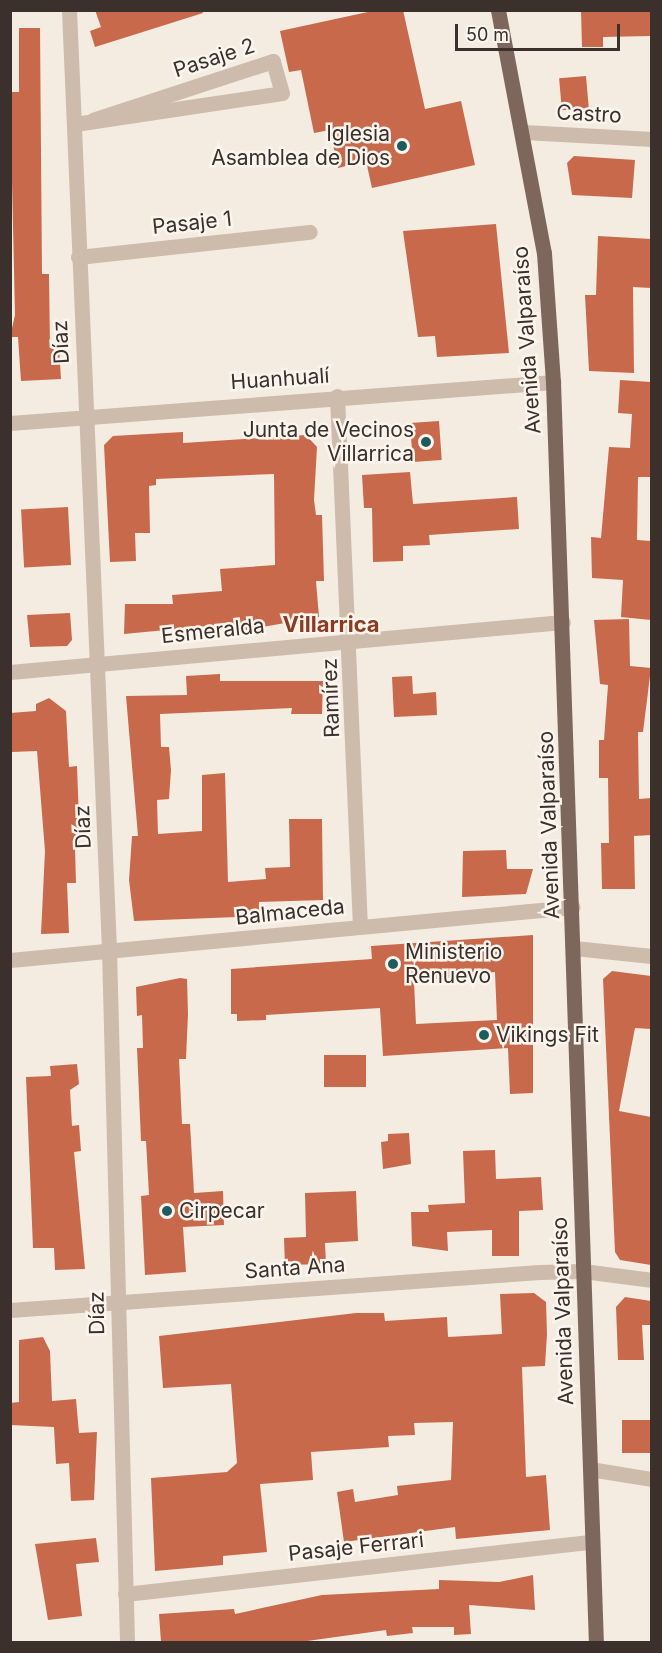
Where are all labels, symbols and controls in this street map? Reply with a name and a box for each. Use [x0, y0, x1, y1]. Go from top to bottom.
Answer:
scale bar [458, 12, 623, 50]
text: 50 m [466, 24, 509, 45]
street label: Pasaje 2 [170, 33, 258, 83]
street label: Castro [556, 100, 622, 128]
place label: Iglesia Asamblea de Dios [211, 121, 390, 171]
marker: Iglesia Asamblea de Dios [395, 139, 409, 153]
street label: Pasaje 1 [151, 206, 233, 240]
street label: Avenida Valparaíso [508, 245, 546, 435]
street label: Díaz [47, 320, 75, 364]
street label: Huanhualí [230, 363, 330, 395]
place label: Junta de Vecinos Villarrica [243, 417, 414, 467]
marker: Junta de Vecinos Villarrica [419, 435, 433, 449]
district label: Villarrica [282, 612, 380, 638]
street label: Esmeralda [160, 613, 266, 649]
street label: Ramírez [317, 658, 345, 738]
street label: Avenida Valparaíso [533, 730, 565, 920]
street label: Díaz [70, 805, 96, 849]
street label: Balmaceda [234, 894, 346, 930]
place label: Ministerio Renuevo [405, 939, 502, 989]
marker: Ministerio Renuevo [386, 957, 400, 971]
place label: Vikings Fit [496, 1022, 599, 1048]
marker: Vikings Fit [477, 1028, 491, 1042]
place label: Cirpecar [179, 1198, 265, 1224]
marker: Cirpecar [160, 1204, 174, 1218]
street label: Avenida Valparaíso [547, 1216, 579, 1406]
street label: Santa Ana [244, 1252, 346, 1284]
street label: Díaz [84, 1291, 110, 1335]
street label: Pasaje Ferrari [287, 1527, 425, 1567]

